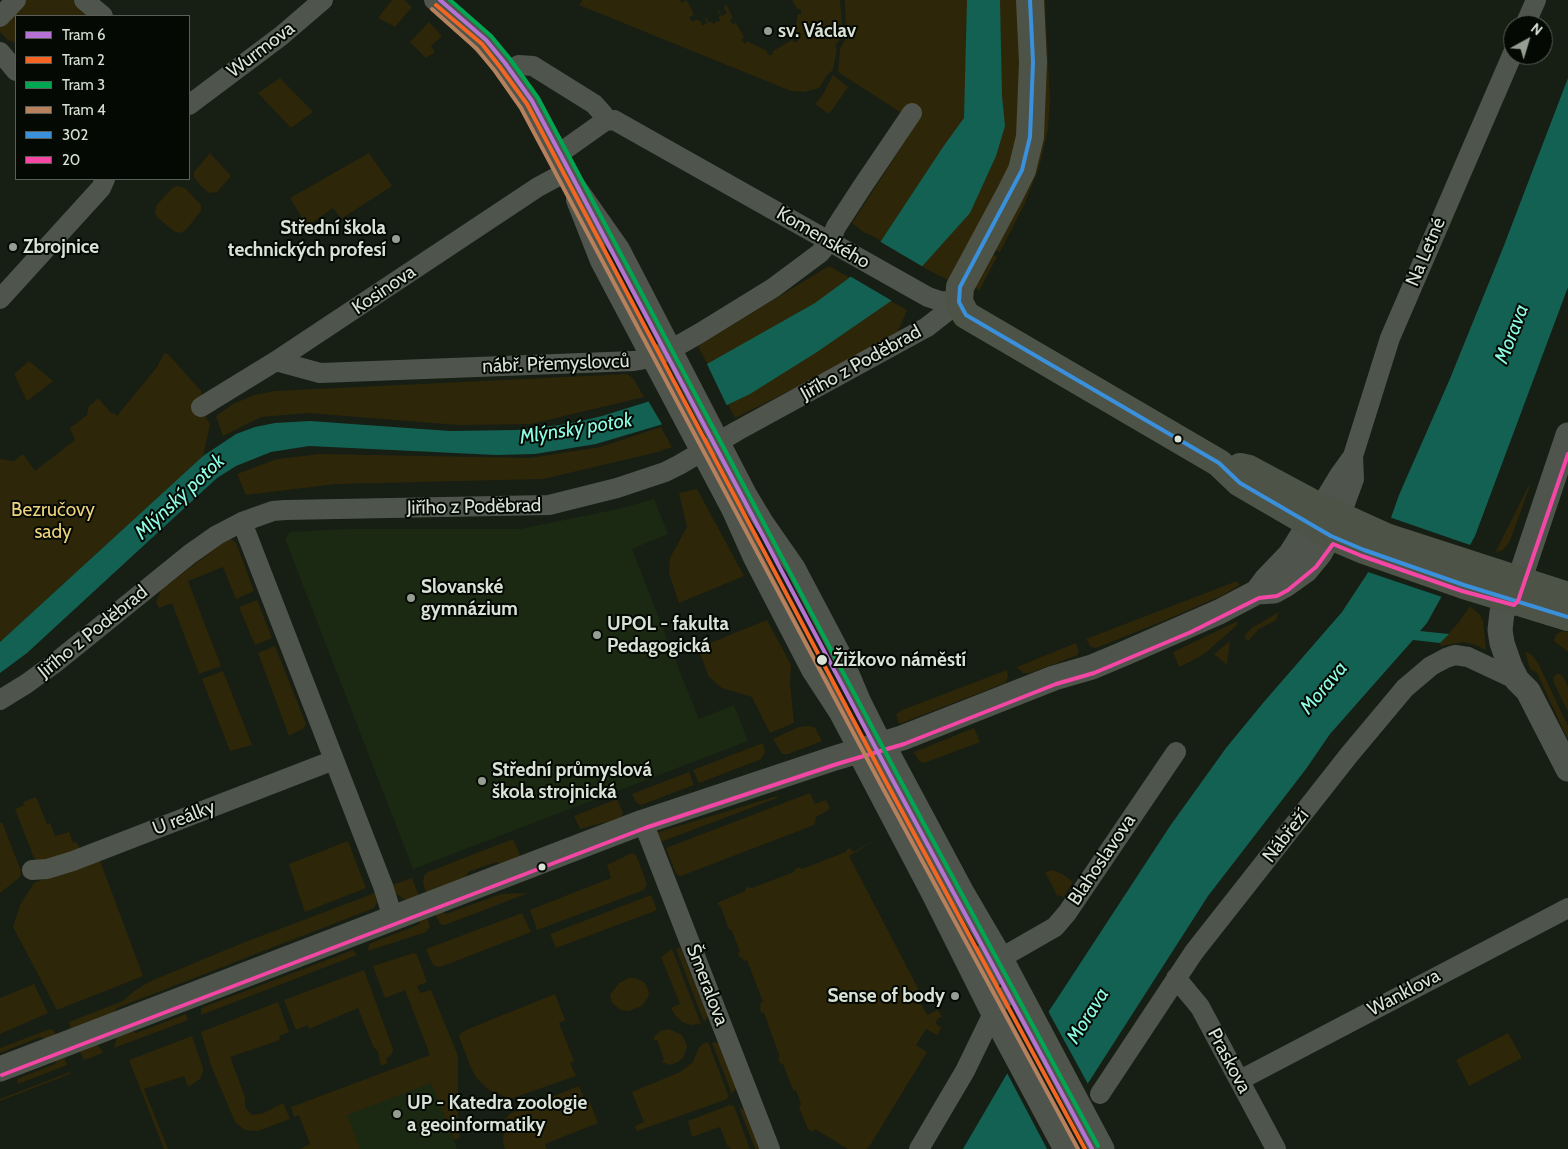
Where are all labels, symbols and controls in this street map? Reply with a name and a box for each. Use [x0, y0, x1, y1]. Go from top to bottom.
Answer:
legend [15, 15, 190, 180]
north arrow [1503, 15, 1553, 65]
street label: Wurmova [223, 17, 299, 83]
text: N [1527, 19, 1546, 39]
place label: sv. Václav [778, 20, 856, 42]
marker: sv. Václav [762, 25, 774, 37]
text: Tram 6 [62, 26, 106, 44]
text: Tram 2 [62, 51, 105, 69]
text: Tram 3 [62, 76, 105, 94]
text: Tram 4 [62, 101, 106, 119]
text: 302 [62, 126, 88, 144]
text: 20 [62, 151, 80, 169]
street label: Komenského [772, 202, 874, 274]
street label: Na Letné [1401, 214, 1451, 290]
place label: Střední škola technických profesí [228, 217, 386, 261]
marker: Střední škola technických profesí [390, 233, 402, 245]
place label: Zbrojnice [23, 236, 99, 258]
marker: Zbrojnice [7, 241, 19, 253]
street label: Kosinova [348, 261, 420, 319]
water label: Morava [1490, 301, 1534, 367]
street label: Jiřího z Poděbrad [797, 320, 925, 406]
street label: nábř. Přemyslovců [482, 350, 630, 378]
water label: Mlýnský potok [518, 408, 634, 450]
unlabelled marker [1173, 434, 1183, 444]
water label: Mlýnský potok [130, 449, 230, 545]
street label: Jiřího z Poděbrad [407, 494, 541, 520]
park label: Bezručovy sady [11, 499, 95, 543]
place label: Slovanské gymnázium [421, 576, 518, 620]
street label: Jiřího z Poděbrad [34, 581, 152, 683]
marker: Slovanské gymnázium [405, 592, 417, 604]
place label: UPOL - fakulta Pedagogická [607, 613, 729, 657]
marker: UPOL - fakulta Pedagogická [591, 629, 603, 641]
place label: Žižkovo náměstí [833, 649, 966, 671]
marker: Žižkovo náměstí [815, 653, 829, 667]
water label: Morava [1295, 657, 1353, 719]
place label: Střední průmyslová škola strojnická [492, 759, 652, 803]
marker: Střední průmyslová škola strojnická [476, 775, 488, 787]
street label: U reálky [149, 796, 219, 840]
street label: Nábřeží [1258, 805, 1314, 867]
street label: Blahoslavova [1063, 810, 1141, 910]
unlabelled marker [537, 862, 547, 872]
street label: Šmeralova [681, 941, 733, 1029]
street label: Wanklova [1364, 965, 1444, 1021]
water label: Morava [1062, 984, 1114, 1048]
place label: Sense of body [827, 985, 945, 1007]
marker: Sense of body [949, 990, 961, 1002]
street label: Praskova [1202, 1025, 1256, 1097]
place label: UP - Katedra zoologie a geoinformatiky [407, 1092, 587, 1136]
marker: UP - Katedra zoologie a geoinformatiky [391, 1108, 403, 1120]

